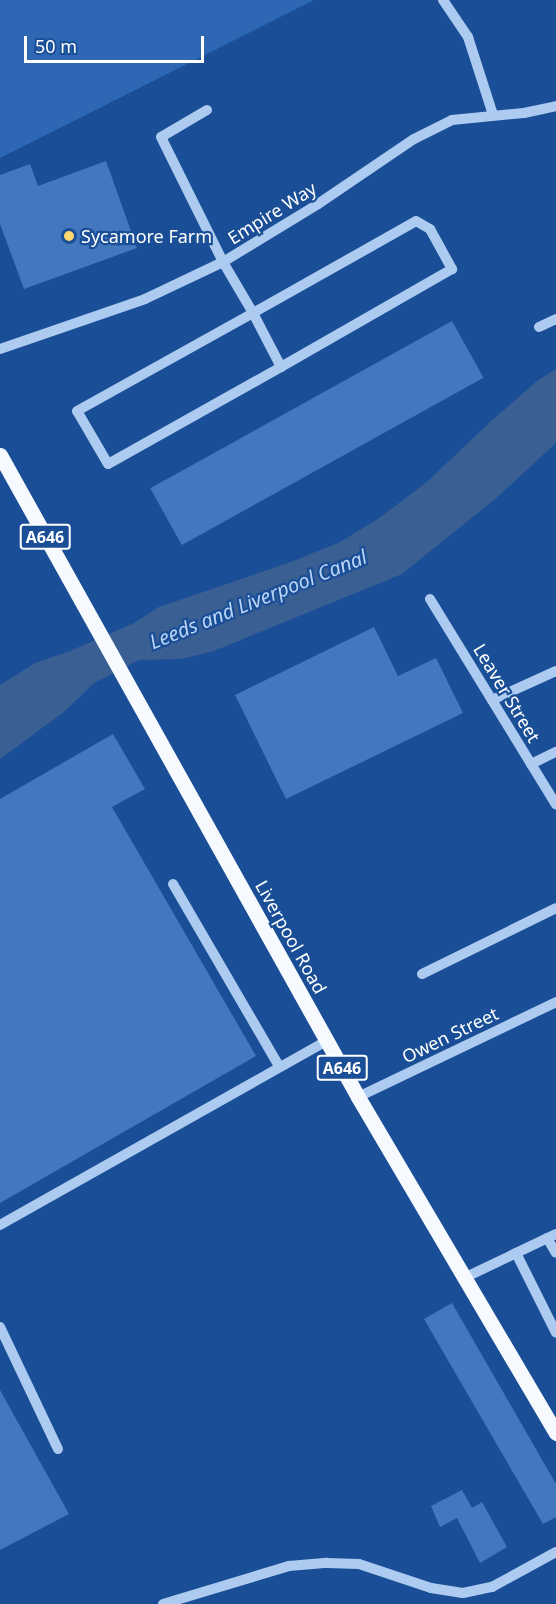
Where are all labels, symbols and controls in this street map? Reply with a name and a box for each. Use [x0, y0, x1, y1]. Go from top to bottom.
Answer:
scale bar [27, 24, 207, 62]
text: 50 m [35, 34, 77, 58]
street label: Empire Way [224, 177, 320, 249]
place label: Sycamore Farm [81, 225, 212, 247]
marker: Sycamore Farm [62, 229, 76, 243]
road number: A646 [20, 524, 70, 550]
water label: Leeds and Liverpool Canal [146, 544, 370, 654]
street label: Leaver Street [469, 640, 545, 746]
street label: Liverpool Road [251, 877, 331, 997]
street label: Owen Street [398, 1002, 502, 1068]
road number: A646 [316, 1055, 368, 1081]

